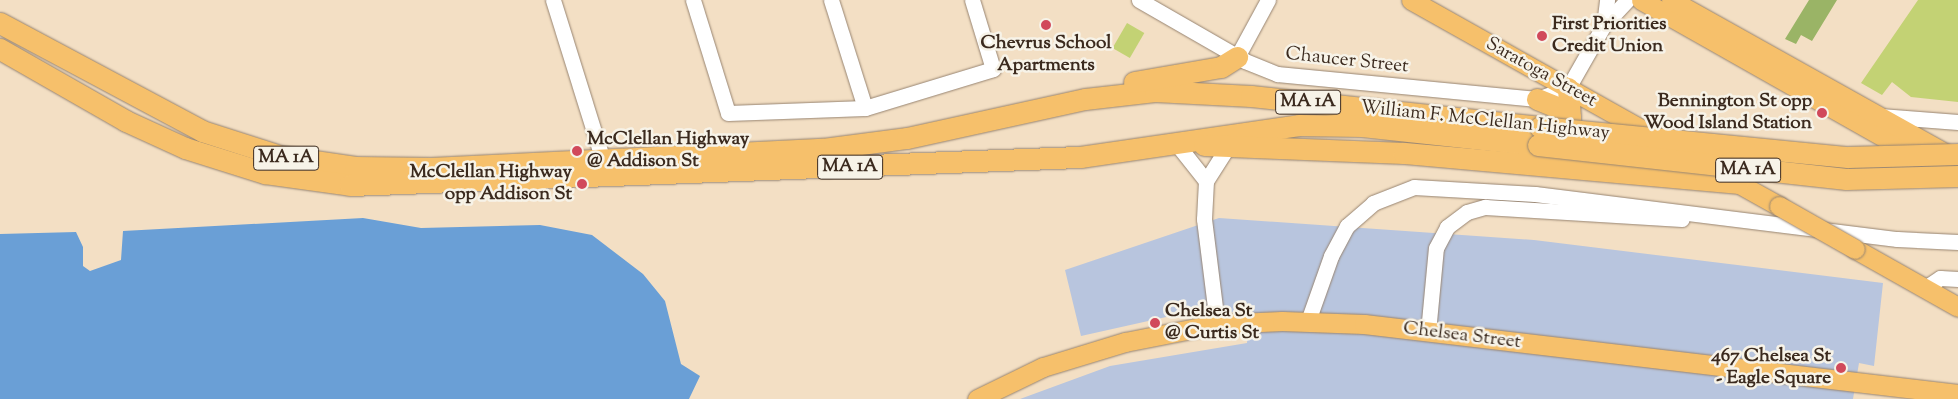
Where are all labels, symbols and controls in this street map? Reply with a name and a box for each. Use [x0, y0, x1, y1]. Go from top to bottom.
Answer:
place label: First Priorities Credit Union [1552, 14, 1666, 58]
marker: Chevrus School Apartments [1040, 19, 1052, 31]
marker: First Priorities Credit Union [1536, 30, 1548, 42]
place label: Chevrus School Apartments [980, 33, 1112, 77]
street label: Saratoga Street [1481, 33, 1601, 113]
street label: Chaucer Street [1284, 43, 1410, 79]
road number: MA 1A [1274, 86, 1342, 118]
place label: Bennington St opp Wood Island Station [1644, 91, 1812, 135]
street label: William F. McClellan Highway [1359, 97, 1611, 145]
marker: Bennington St opp Wood Island Station [1816, 107, 1828, 119]
place label: McClellan Highway @ Addison St [587, 129, 749, 173]
road number: MA 1A [252, 142, 320, 174]
marker: McClellan Highway @ Addison St [571, 145, 583, 157]
road number: MA 1A [816, 152, 884, 182]
road number: MA 1A [1714, 154, 1782, 186]
place label: McClellan Highway opp Addison St [410, 162, 572, 206]
marker: McClellan Highway opp Addison St [576, 178, 588, 190]
place label: Chelsea St @ Curtis St [1165, 301, 1259, 345]
marker: Chelsea St @ Curtis St [1149, 317, 1161, 329]
street label: Chelsea Street [1402, 317, 1522, 355]
place label: 467 Chelsea St - Eagle Square [1711, 346, 1831, 390]
marker: 467 Chelsea St - Eagle Square [1835, 362, 1847, 374]

